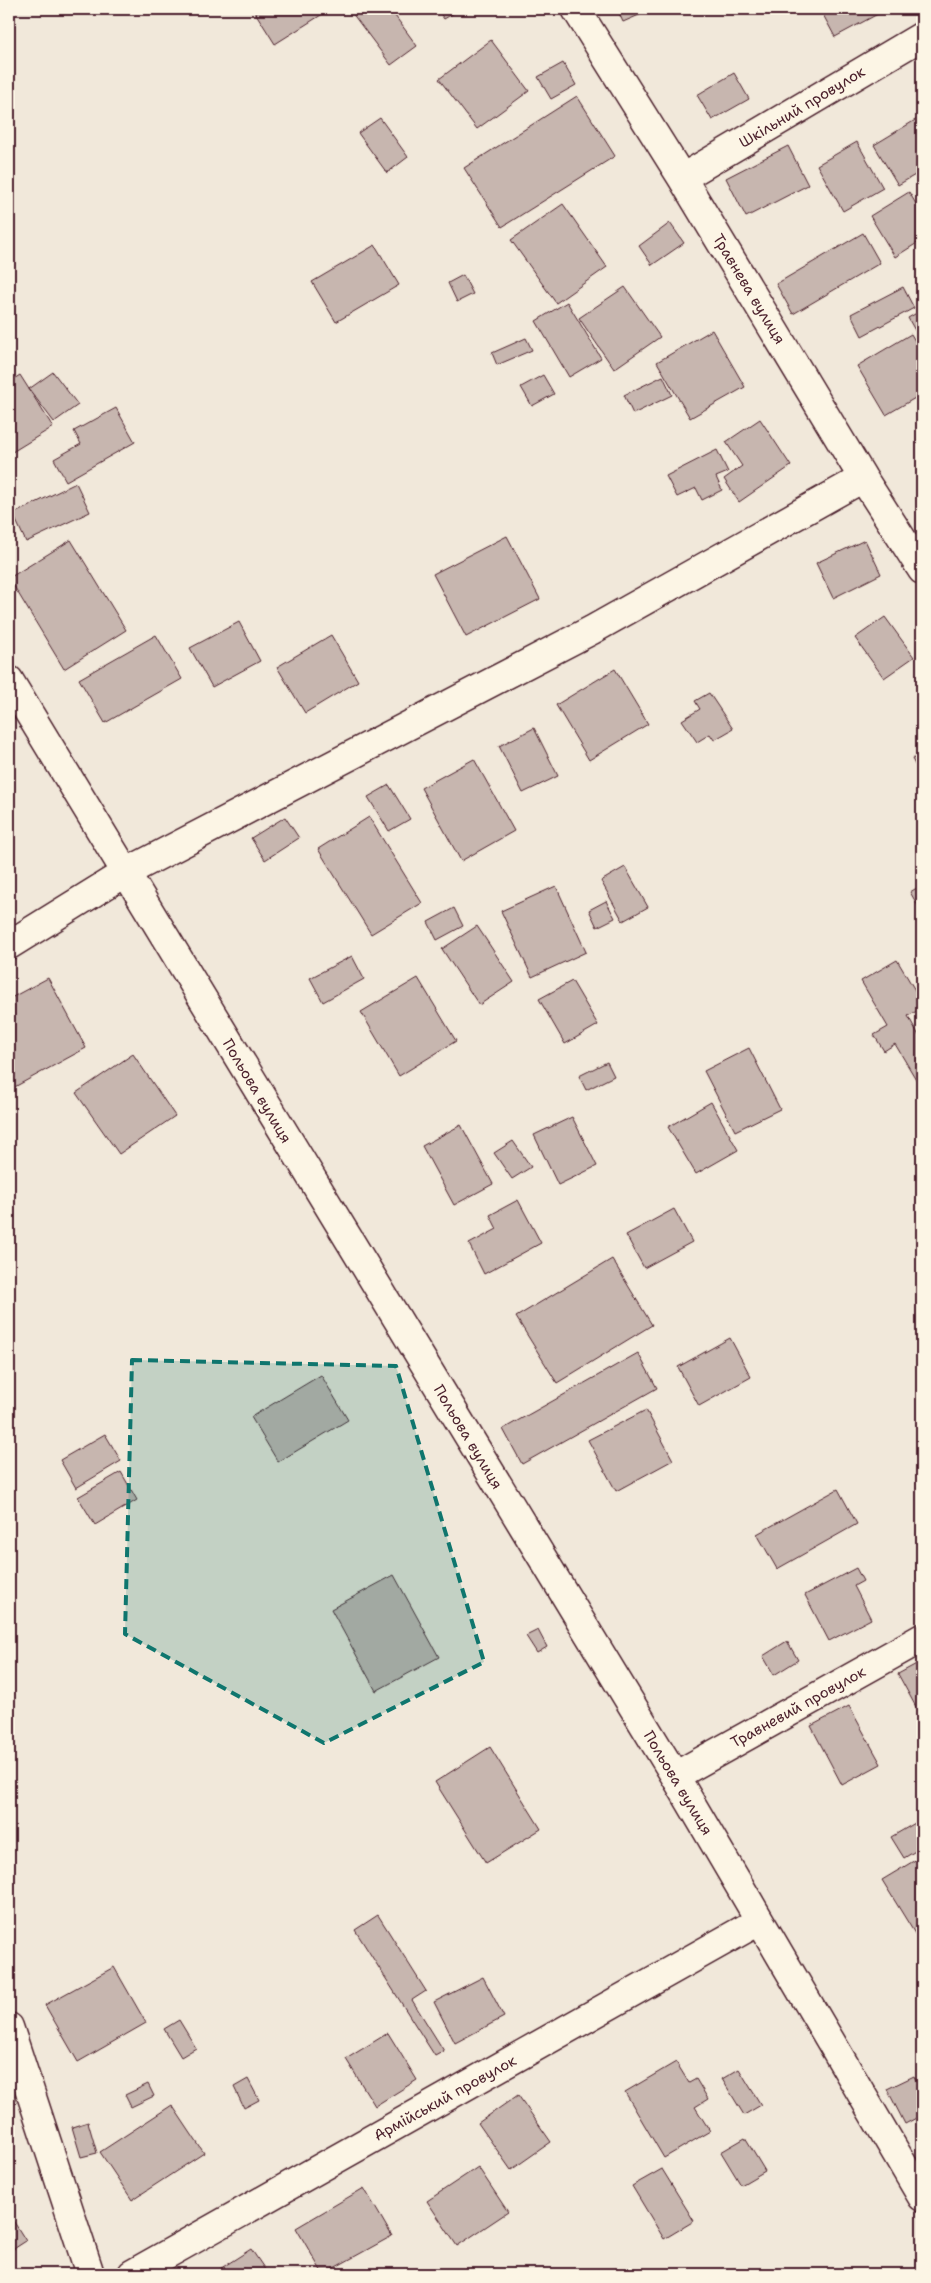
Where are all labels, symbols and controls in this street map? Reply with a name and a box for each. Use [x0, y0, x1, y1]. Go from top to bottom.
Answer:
street label: Шкільний провулок [735, 61, 869, 153]
street label: Травнева вулиця [708, 230, 790, 348]
street label: Польова вулиця [218, 1035, 296, 1147]
street label: Польова вулиця [429, 1381, 507, 1493]
street label: Травневий провулок [727, 1662, 869, 1752]
street label: Польова вулиця [639, 1727, 717, 1839]
street label: Армійський провулок [370, 2050, 520, 2146]

